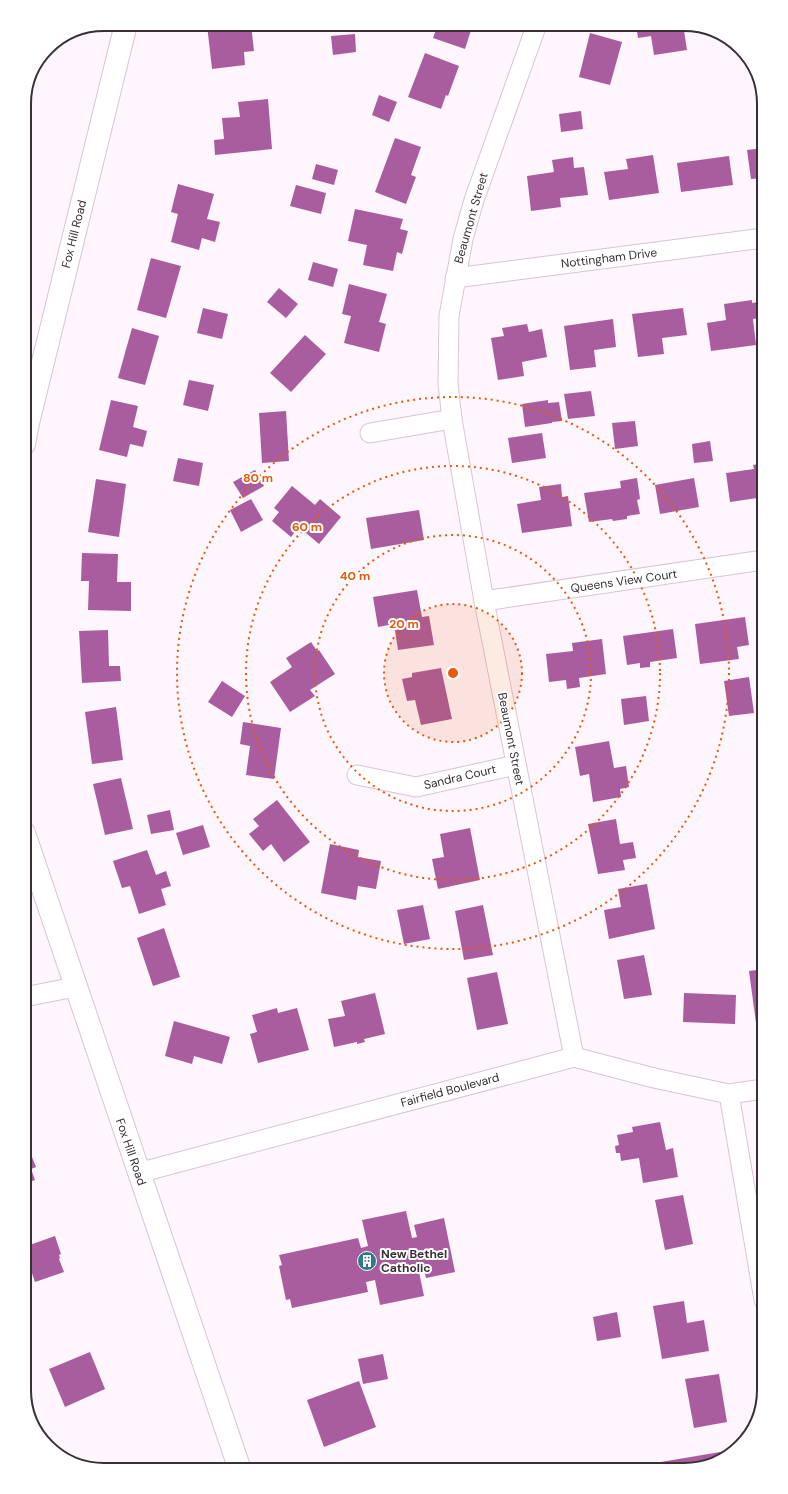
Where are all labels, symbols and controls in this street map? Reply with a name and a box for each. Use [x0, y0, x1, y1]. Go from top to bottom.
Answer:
street label: Beaumont Street [450, 170, 492, 265]
street label: Fox Hill Road [58, 198, 90, 270]
street label: Nottingham Drive [560, 244, 658, 272]
text: 80 m [243, 470, 273, 486]
text: 60 m [292, 519, 322, 535]
street label: Queens View Court [570, 566, 679, 596]
text: 40 m [340, 568, 370, 584]
text: 20 m [389, 616, 419, 632]
centre of rings [446, 666, 460, 680]
street label: Beaumont Street [494, 691, 528, 787]
street label: Sandra Court [422, 761, 498, 793]
street label: Fairfield Boulevard [399, 1069, 501, 1111]
street label: Fox Hill Road [112, 1116, 150, 1188]
place label: New Bethel Catholic [381, 1246, 447, 1276]
building icon: New Bethel Catholic [356, 1250, 378, 1272]

